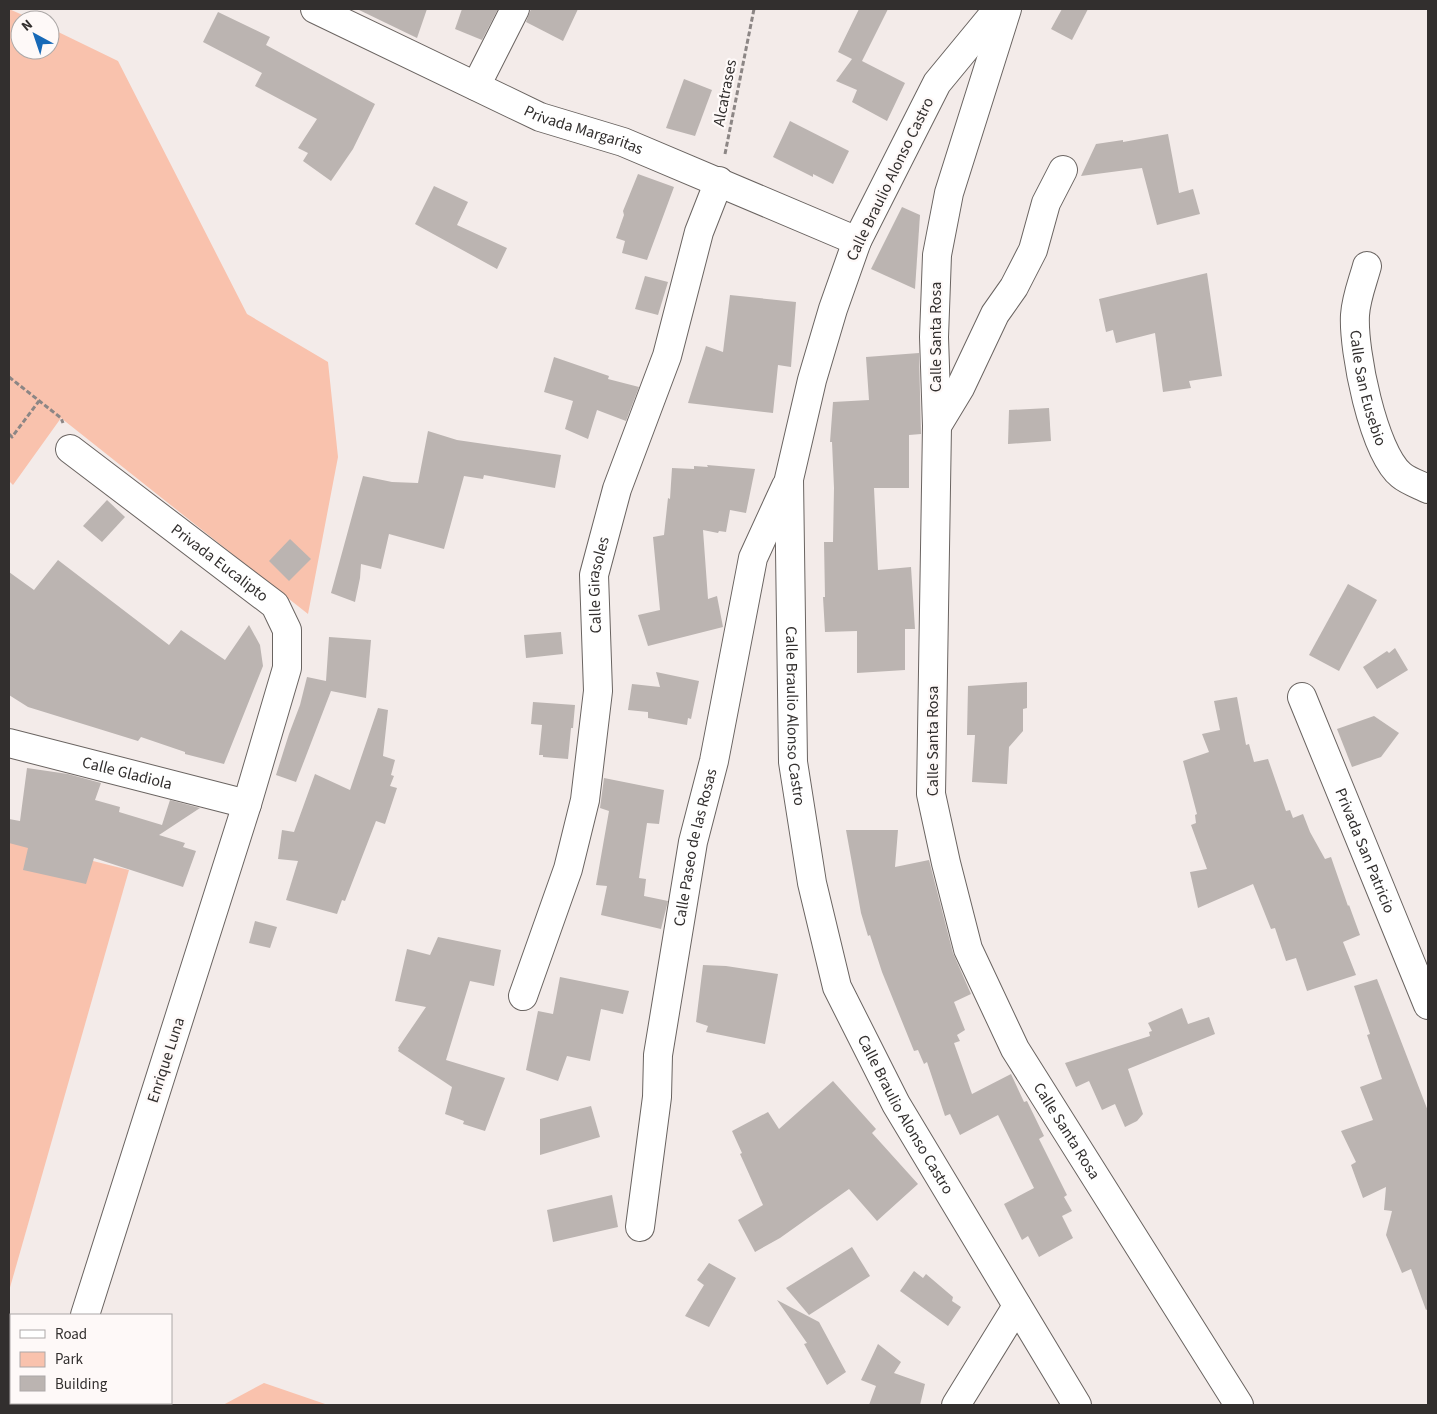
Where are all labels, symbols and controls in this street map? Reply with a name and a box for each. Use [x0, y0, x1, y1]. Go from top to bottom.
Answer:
north arrow [10, 10, 60, 60]
text: N [17, 15, 37, 36]
street label: Alcatrases [708, 57, 742, 128]
street label: Calle Braulio Alonso Castro [841, 93, 939, 265]
street label: Privada Margaritas [520, 100, 647, 160]
street label: Calle Santa Rosa [925, 282, 947, 392]
street label: Calle San Eusebio [1344, 329, 1392, 449]
street label: Privada Eucalipto [166, 519, 273, 607]
street label: Calle Girasoles [583, 534, 615, 634]
street label: Calle Braulio Alonso Castro [780, 626, 811, 807]
street label: Calle Santa Rosa [922, 686, 944, 796]
street label: Calle Gladiola [80, 751, 175, 795]
street label: Calle Paseo de las Rosas [668, 766, 723, 928]
street label: Privada San Patricio [1329, 785, 1400, 917]
street label: Enrique Luna [142, 1015, 190, 1105]
street label: Calle Braulio Alonso Castro [852, 1031, 959, 1198]
street label: Calle Santa Rosa [1028, 1078, 1105, 1184]
legend [10, 1314, 172, 1404]
text: Road [55, 1324, 87, 1345]
text: Park [55, 1349, 84, 1370]
text: Building [55, 1374, 108, 1395]

